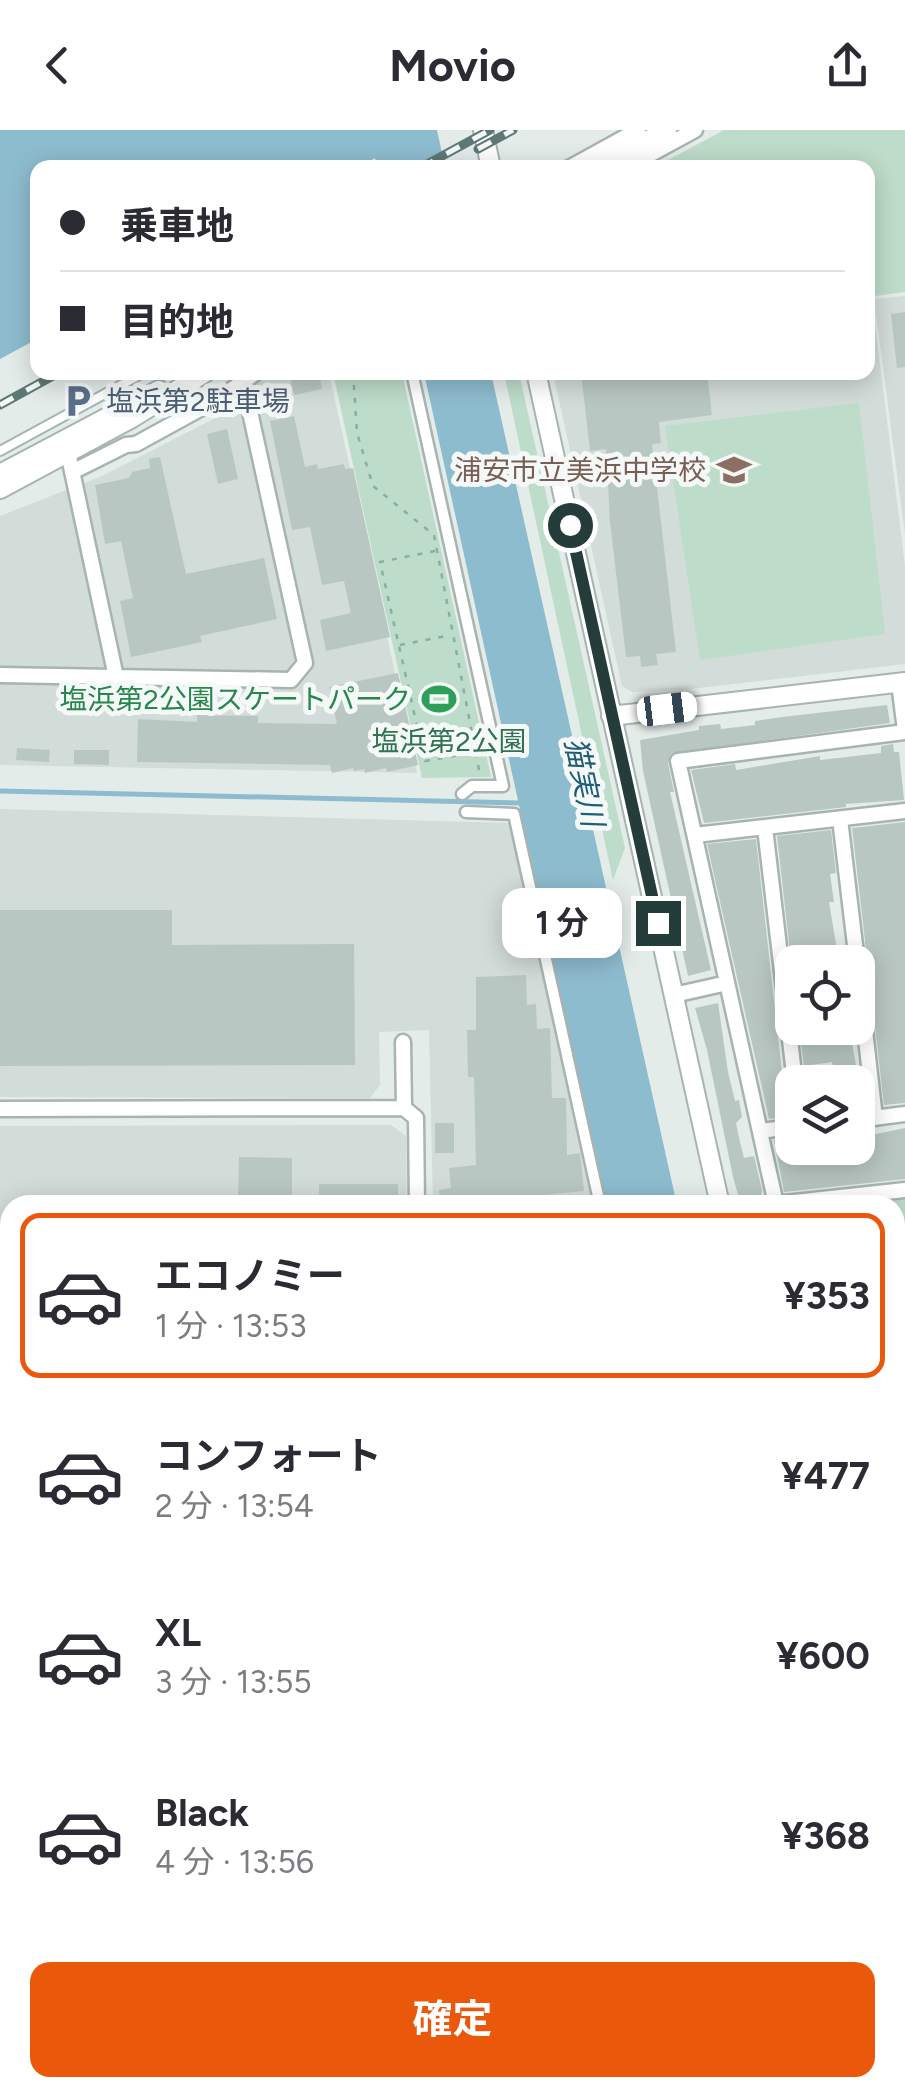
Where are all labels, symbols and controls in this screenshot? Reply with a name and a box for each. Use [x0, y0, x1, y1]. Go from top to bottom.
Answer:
icon: back [30, 38, 85, 93]
text: Movio [389, 38, 516, 92]
icon: share [820, 38, 875, 93]
text: 乗車地 [120, 203, 234, 249]
text: 目的地 [120, 299, 234, 345]
parking icon: 塩浜第2駐車場 [59, 382, 97, 420]
place label: 塩浜第2駐車場 [106, 384, 290, 418]
school or university icon: 浦安市立美浜中学校 [715, 451, 753, 489]
place label: 浦安市立美浜中学校 [454, 453, 706, 487]
route start [548, 503, 593, 548]
sports icon: 塩浜第2公園スケートパーク [420, 680, 458, 718]
place label: 塩浜第2公園スケートパーク [59, 682, 411, 716]
car [635, 690, 699, 728]
park label: 塩浜第2公園 [371, 724, 527, 758]
water label: 猫実川 [557, 734, 613, 833]
callout: 1 分 [503, 888, 623, 958]
route end [636, 901, 681, 946]
text: 1 分 [535, 904, 589, 942]
map controls [775, 945, 875, 1165]
button: locate [775, 945, 875, 1045]
button: layers [775, 1065, 875, 1165]
icon: car [35, 1251, 125, 1341]
text: エコノミー [155, 1253, 345, 1299]
text: ¥353 [783, 1273, 870, 1319]
text: 1 分 · 13:53 [155, 1307, 307, 1345]
icon: car [35, 1431, 125, 1521]
text: コンフォート [155, 1433, 382, 1479]
text: ¥477 [781, 1453, 870, 1499]
text: 2 分 · 13:54 [155, 1487, 314, 1525]
text: XL [155, 1610, 201, 1656]
icon: car [35, 1611, 125, 1701]
text: ¥600 [776, 1633, 870, 1679]
text: 3 分 · 13:55 [155, 1663, 312, 1701]
text: Black [155, 1790, 249, 1836]
icon: car [35, 1791, 125, 1881]
text: ¥368 [781, 1813, 870, 1859]
text: 4 分 · 13:56 [155, 1843, 314, 1881]
button: 確定 [30, 1962, 875, 2077]

